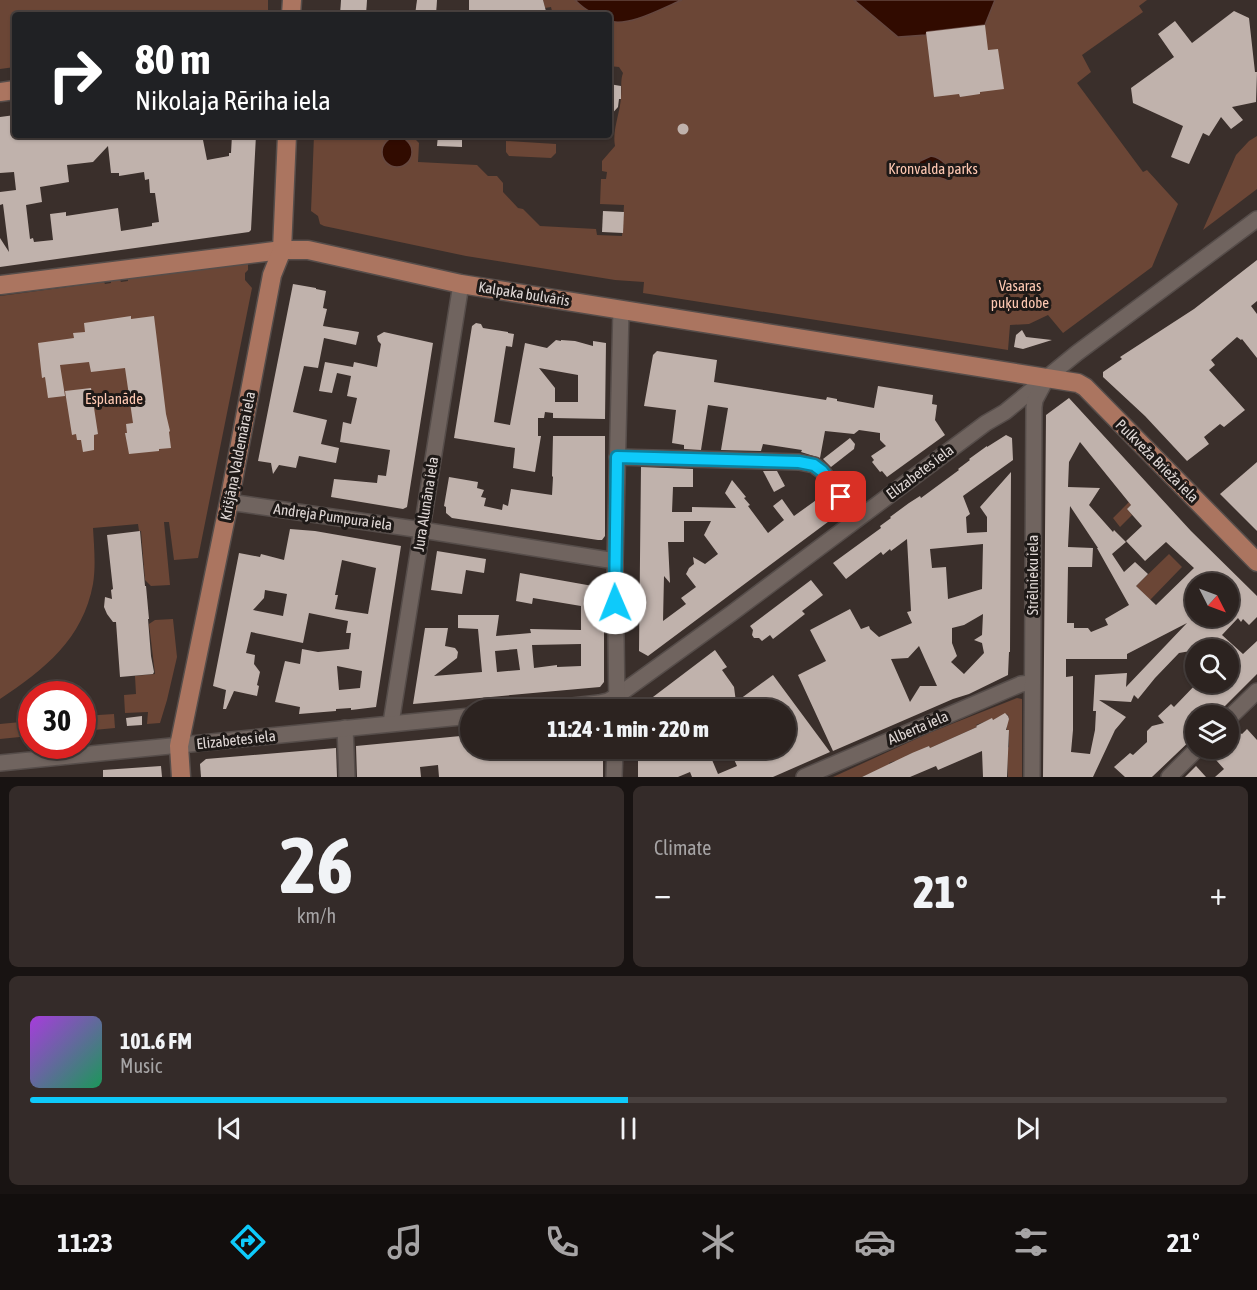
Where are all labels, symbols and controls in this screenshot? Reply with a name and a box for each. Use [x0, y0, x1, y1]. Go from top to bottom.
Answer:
text: 80 m [135, 35, 210, 83]
icon: right [36, 36, 114, 114]
text: Nikolaja Rēriha iela [135, 85, 331, 116]
park label: Kronvalda parks [888, 160, 978, 177]
park label: Vasaras puķu dobe [991, 277, 1049, 311]
street label: Kalpaka bulvāris [477, 278, 571, 309]
park label: Esplanāde [85, 390, 143, 407]
street label: Krišjāņa Valdemāra iela [217, 390, 258, 522]
street label: Pulkveža Brieža iela [1112, 416, 1202, 506]
street label: Elizabetes iela [883, 441, 957, 502]
street label: Jura Alunāna iela [410, 455, 441, 552]
pin [815, 471, 866, 522]
icon: arrive [824, 480, 857, 513]
street label: Andreja Pumpura iela [273, 500, 393, 533]
street label: Strēlnieku iela [1024, 535, 1041, 615]
position arrow [583, 571, 647, 635]
north arrow [1185, 573, 1239, 627]
map controls [1185, 573, 1239, 759]
button: search [1185, 639, 1239, 693]
speed limit sign: 30 [18, 681, 96, 759]
button: layers [1185, 705, 1239, 759]
street label: Alberta iela [885, 707, 951, 748]
text: 11:24 · 1 min · 220 m [547, 716, 709, 742]
street label: Elizabetes iela [195, 727, 276, 752]
text: 26 [280, 820, 353, 910]
text: Climate [654, 836, 711, 859]
text: 21° [913, 866, 968, 918]
text: − [654, 874, 671, 912]
text: + [1210, 874, 1227, 912]
text: km/h [297, 904, 336, 927]
text: 101.6 FM [120, 1028, 192, 1054]
text: Music [120, 1054, 162, 1077]
icon: previous [213, 1112, 246, 1145]
icon: pause [612, 1112, 645, 1145]
icon: next [1011, 1112, 1044, 1145]
icon: directions [227, 1221, 269, 1263]
icon: music [384, 1221, 426, 1263]
icon: phone [541, 1221, 583, 1263]
icon: climate [697, 1221, 739, 1263]
icon: car [854, 1221, 896, 1263]
icon: filters [1010, 1221, 1052, 1263]
text: 11:23 [57, 1227, 113, 1258]
text: 21° [1167, 1227, 1200, 1258]

